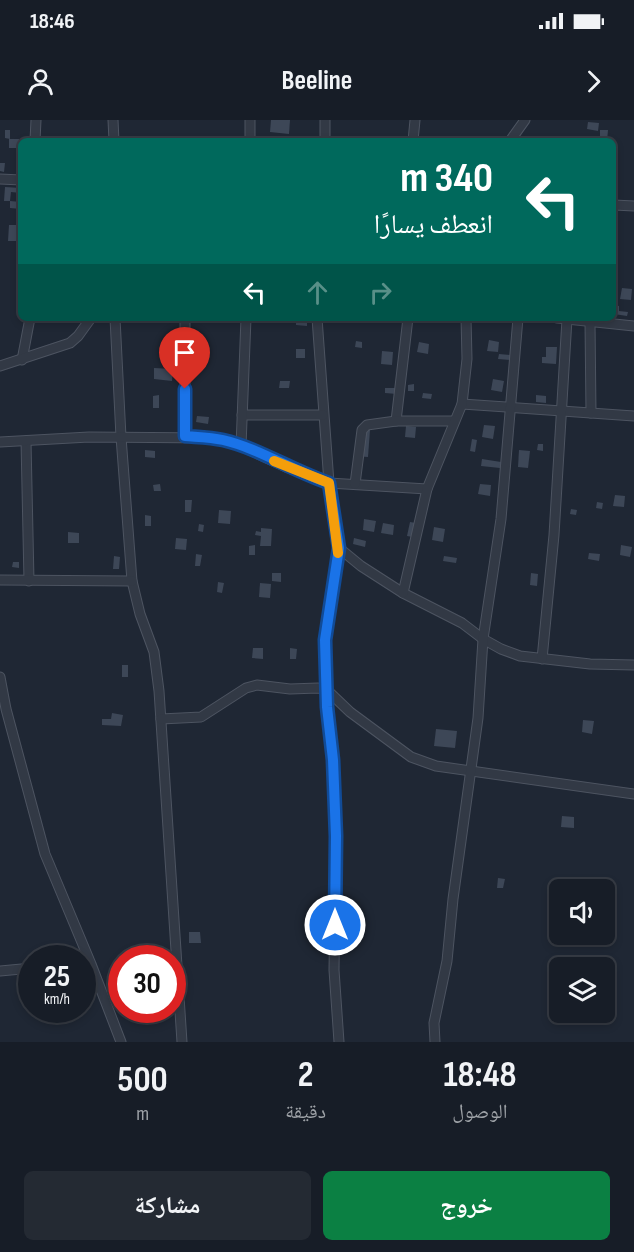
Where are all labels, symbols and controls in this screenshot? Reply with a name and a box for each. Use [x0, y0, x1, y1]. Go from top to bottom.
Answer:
text: 18:46 [30, 8, 75, 35]
icon: person [24, 65, 57, 98]
text: Beeline [282, 65, 352, 97]
icon: forward [577, 65, 610, 98]
text: 340 m [400, 153, 493, 204]
icon: left [514, 162, 592, 240]
text: انعطف يسارًا [374, 209, 493, 241]
icon: left [238, 276, 271, 309]
icon: ahead [301, 276, 334, 309]
icon: right [364, 276, 397, 309]
pin [159, 327, 210, 389]
icon: arrive [168, 336, 201, 369]
map controls [549, 879, 615, 1023]
button: sound [549, 879, 615, 945]
position arrow [303, 893, 367, 957]
speed limit sign: 30 [108, 945, 186, 1023]
button: layers [549, 957, 615, 1023]
text: 25 [44, 959, 70, 995]
text: km/h [44, 990, 70, 1009]
text: 2 [298, 1054, 313, 1097]
text: 18:48 [444, 1054, 516, 1097]
text: 500 [118, 1059, 168, 1102]
text: دقيقة [285, 1100, 326, 1124]
text: الوصول [452, 1100, 508, 1124]
text: m [136, 1102, 149, 1126]
button: مشاركة [24, 1171, 311, 1240]
button: خروج [323, 1171, 610, 1240]

